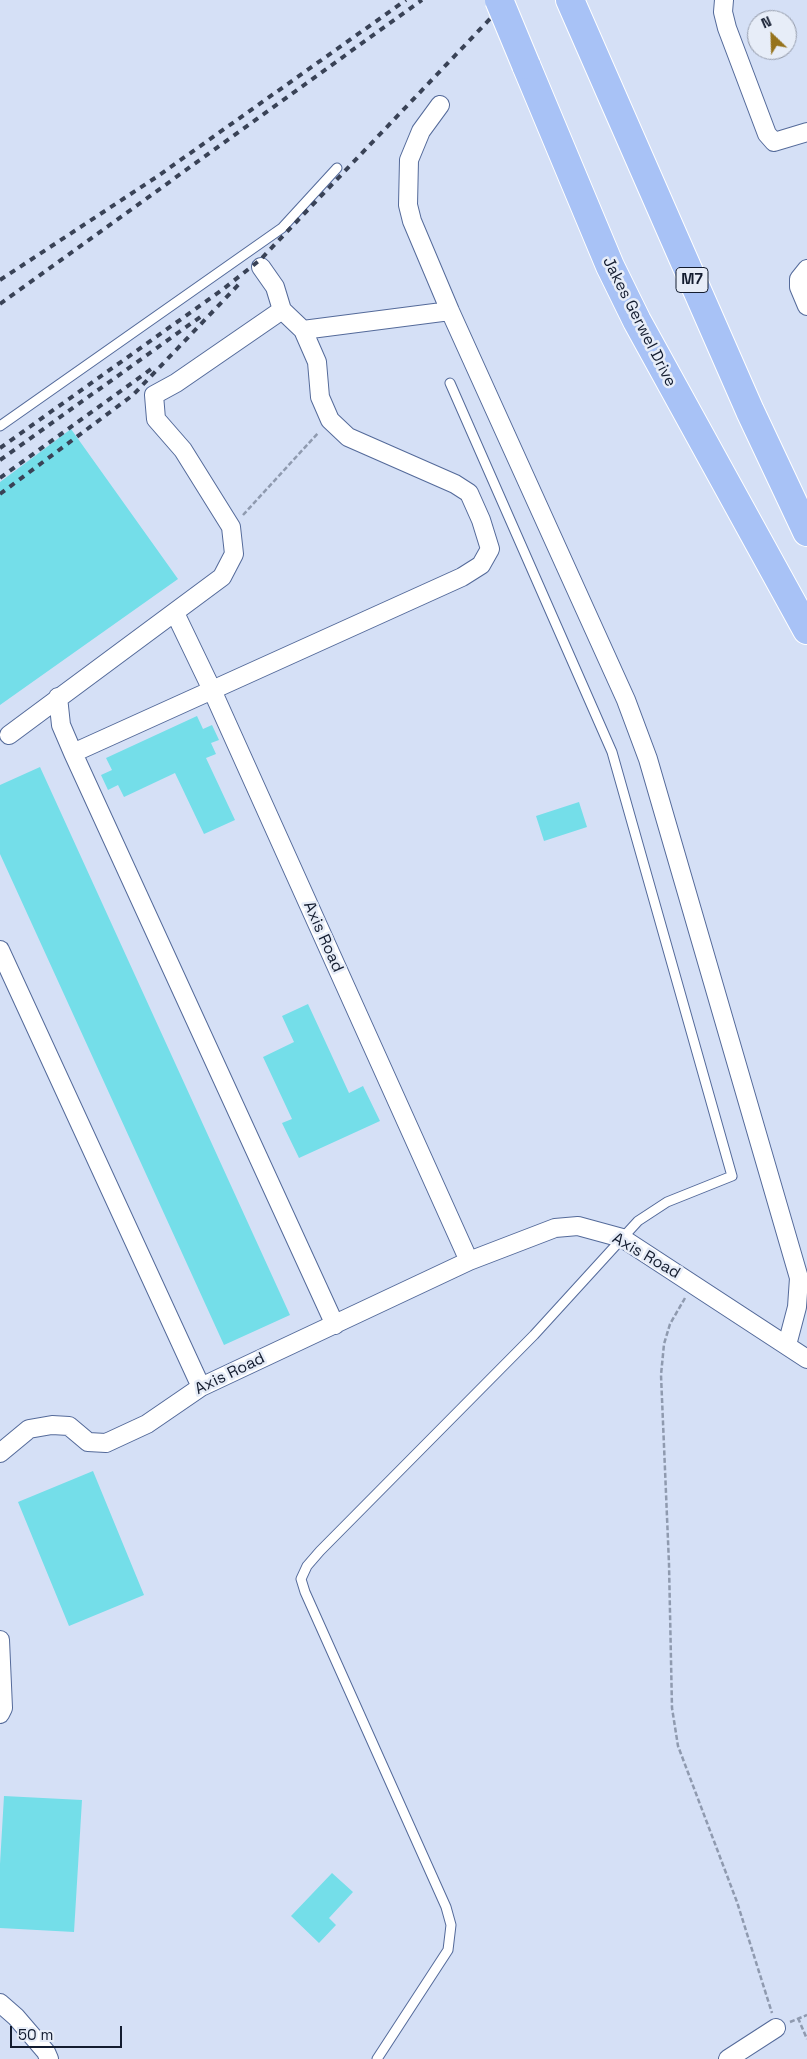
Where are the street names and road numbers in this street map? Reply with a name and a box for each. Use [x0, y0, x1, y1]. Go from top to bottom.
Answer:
street label: Jakes Gerwel Drive [598, 254, 680, 390]
road number: M7 [676, 268, 708, 292]
street label: Axis Road [299, 899, 347, 975]
street label: Axis Road [609, 1229, 683, 1283]
street label: Axis Road [192, 1349, 268, 1399]

